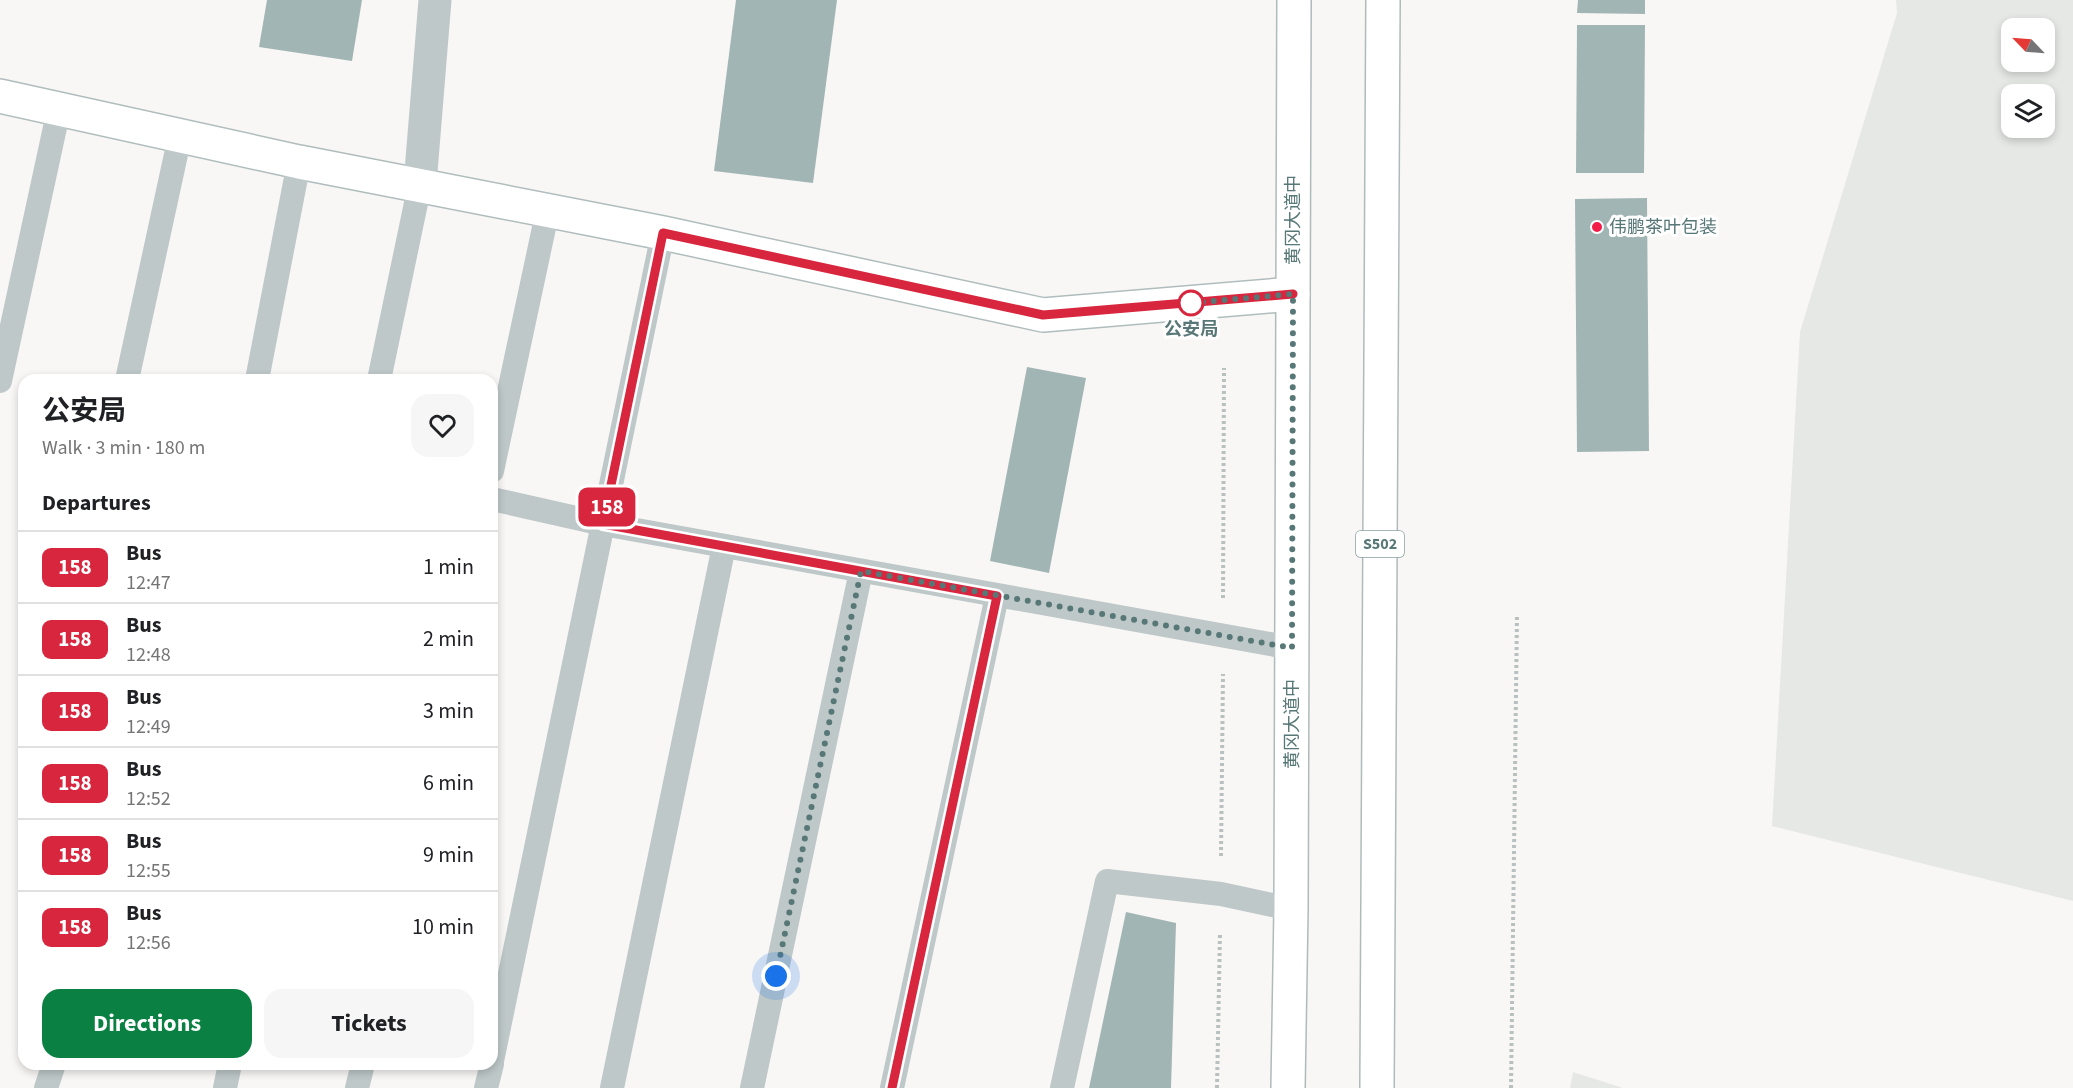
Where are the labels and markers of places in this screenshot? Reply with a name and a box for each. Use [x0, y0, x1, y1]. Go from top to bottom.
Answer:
place label: 伟鹏茶叶包装 [1609, 215, 1717, 240]
marker: 伟鹏茶叶包装 [1590, 220, 1604, 234]
marker: 公安局 [1178, 290, 1204, 316]
place label: 公安局 [1164, 317, 1218, 342]

